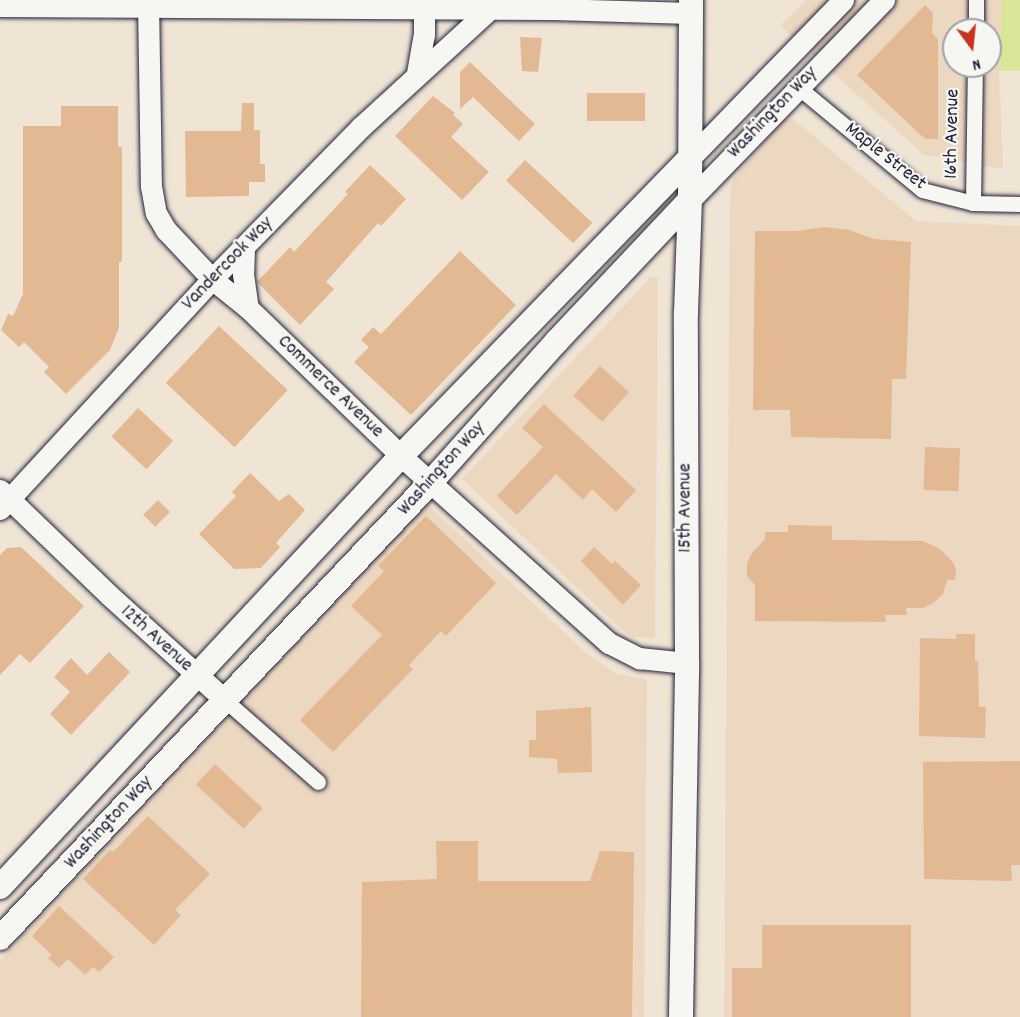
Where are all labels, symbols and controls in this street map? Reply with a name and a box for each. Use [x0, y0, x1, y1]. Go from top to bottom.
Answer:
north arrow [942, 18, 1002, 78]
text: N [969, 52, 983, 76]
street label: Washington Way [723, 62, 823, 164]
street label: 16th Avenue [940, 89, 966, 179]
street label: Maple Street [839, 118, 931, 196]
street label: Vandercook Way [177, 212, 279, 316]
street label: Commerce Avenue [272, 330, 388, 444]
street label: Washington Way [393, 417, 491, 521]
street label: 15th Avenue [674, 463, 698, 553]
street label: 12th Avenue [115, 600, 197, 678]
street label: Washington Way [60, 771, 158, 875]

